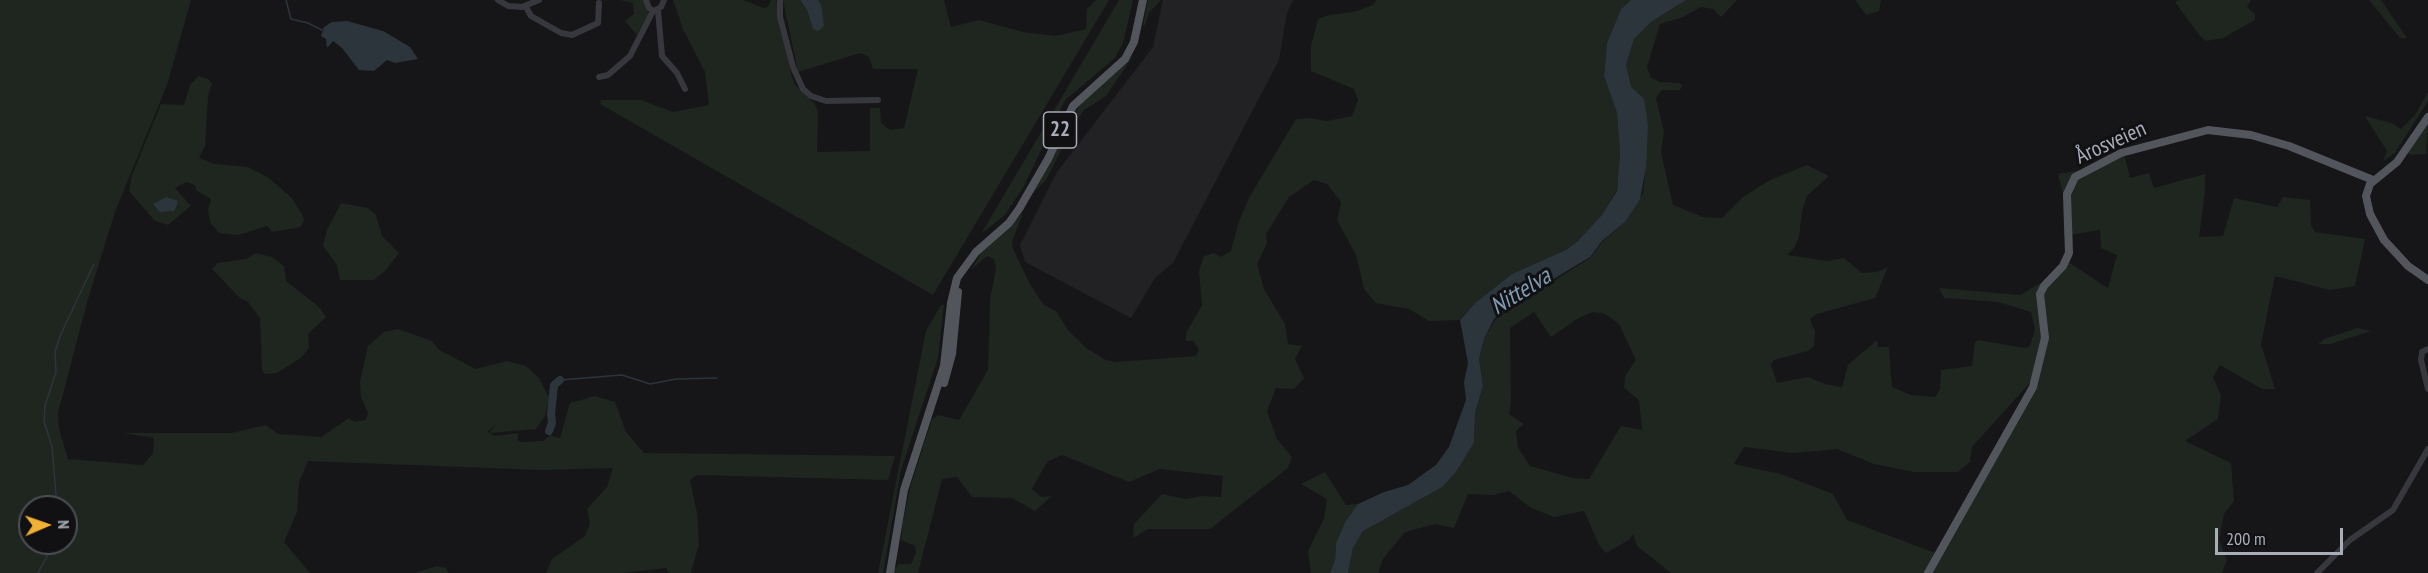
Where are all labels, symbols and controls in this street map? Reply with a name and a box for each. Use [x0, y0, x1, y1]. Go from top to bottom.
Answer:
road number: 22 [1044, 112, 1076, 148]
street label: Årosveien [2072, 116, 2150, 170]
water label: Nittelva [1486, 262, 1556, 322]
north arrow [18, 495, 78, 555]
scale bar [2218, 516, 2346, 554]
text: N [54, 520, 74, 529]
text: 200 m [2226, 527, 2266, 550]

